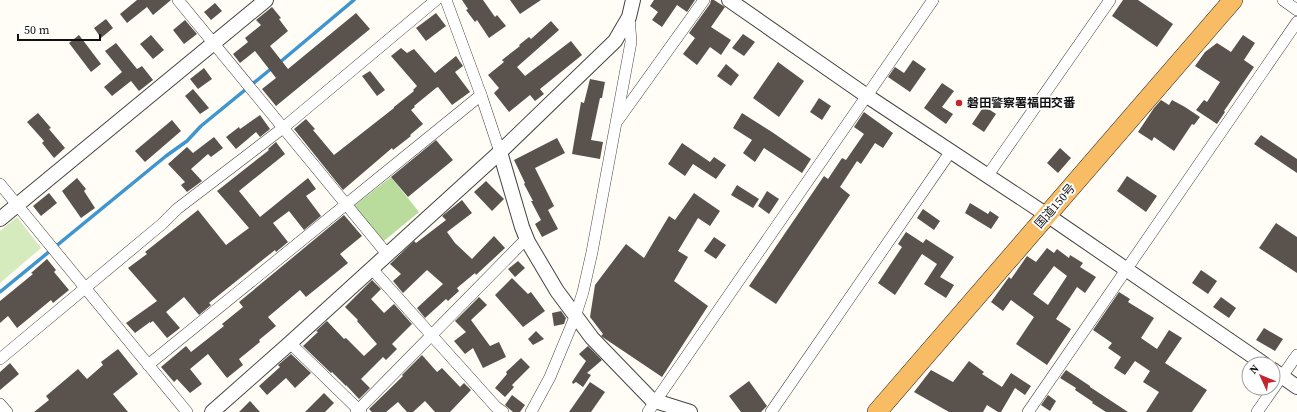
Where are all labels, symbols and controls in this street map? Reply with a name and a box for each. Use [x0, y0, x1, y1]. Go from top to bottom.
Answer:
scale bar [18, 16, 100, 42]
text: 50 m [24, 22, 50, 38]
place label: 磐田警察署福田交番 [967, 95, 1076, 111]
marker: 磐田警察署福田交番 [954, 98, 964, 108]
street label: 国道150号 [1031, 180, 1079, 232]
north arrow [1241, 356, 1281, 396]
text: N [1246, 361, 1262, 377]

